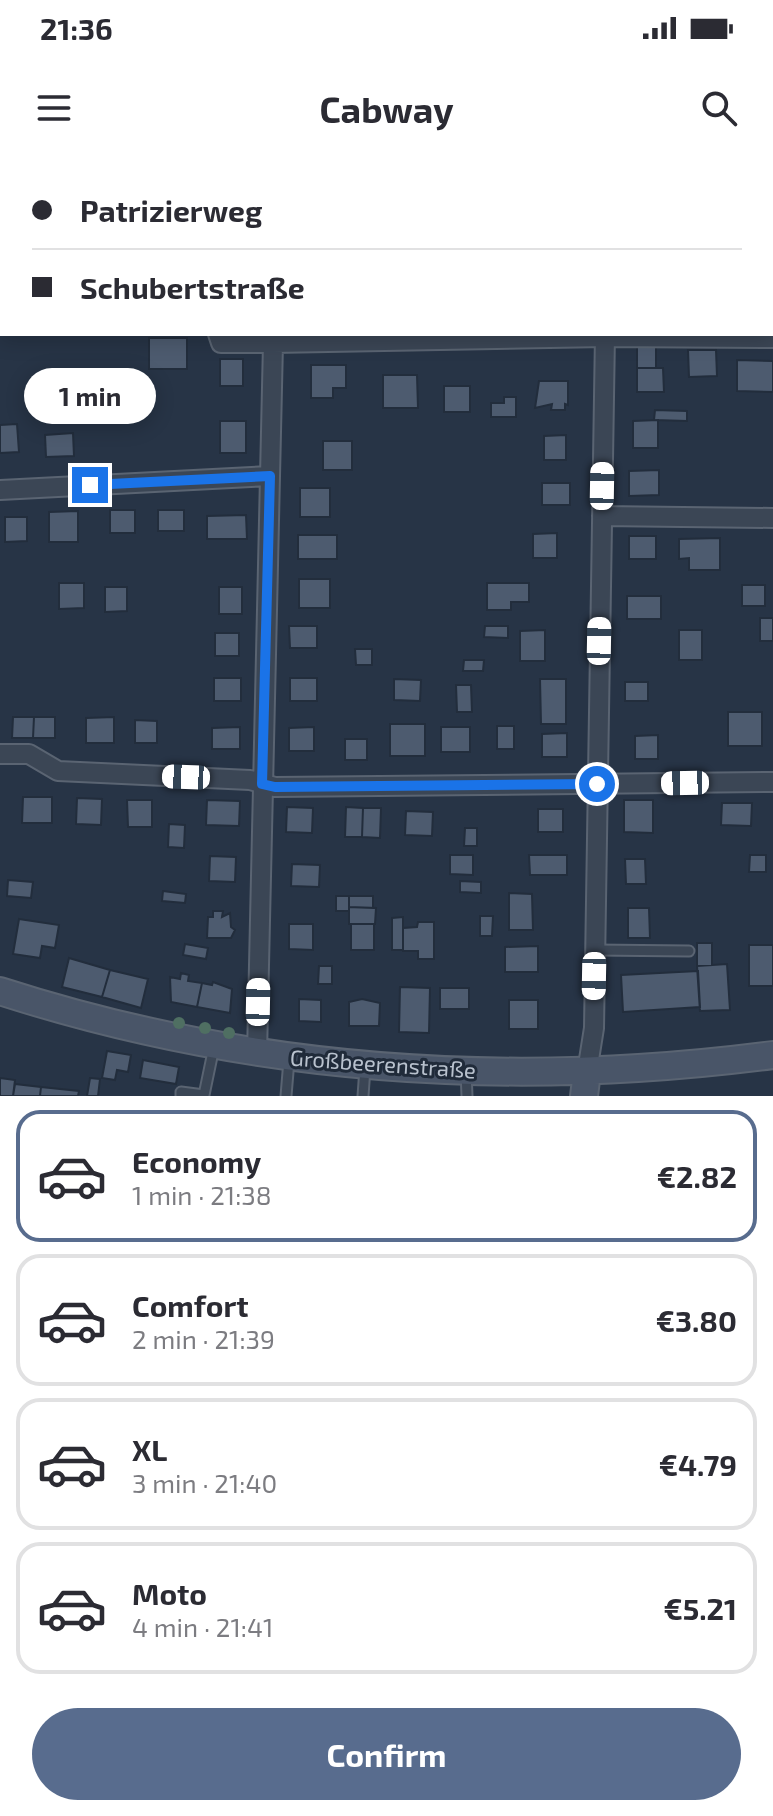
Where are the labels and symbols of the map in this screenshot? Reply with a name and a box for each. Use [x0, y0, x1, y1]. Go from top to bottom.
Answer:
callout: 1 min [24, 369, 156, 425]
car [590, 462, 614, 510]
route end [72, 467, 108, 503]
car [587, 617, 611, 665]
car [162, 764, 210, 790]
route start [579, 766, 615, 802]
car [661, 771, 709, 795]
car [582, 952, 606, 1000]
car [246, 978, 270, 1026]
street label: Großbeerenstraße [289, 1044, 477, 1082]

